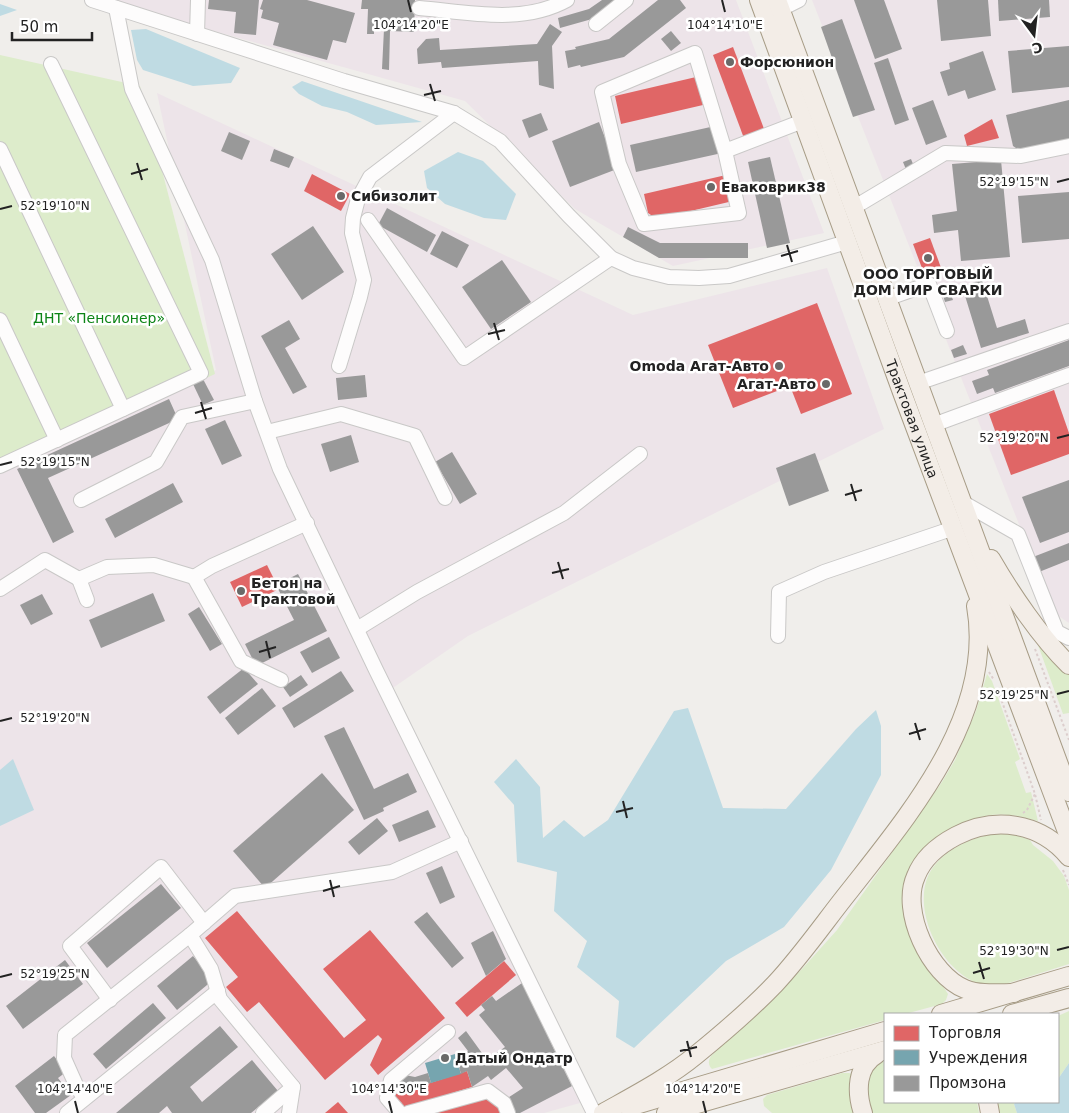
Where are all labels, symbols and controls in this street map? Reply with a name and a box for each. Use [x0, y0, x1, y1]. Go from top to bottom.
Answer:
scale bar [12, 10, 92, 42]
north arrow [1009, 10, 1059, 60]
text: 50 m [20, 18, 58, 36]
text: 104°14'20"E [373, 18, 449, 32]
text: 104°14'10"E [687, 18, 763, 32]
text: С [1030, 38, 1044, 57]
place label: Форсюнион [740, 54, 834, 70]
marker: Форсюнион [724, 56, 736, 68]
text: 52°19'15"N [979, 175, 1049, 189]
place label: Еваковрик38 [721, 179, 826, 195]
marker: Еваковрик38 [705, 181, 717, 193]
place label: Сибизолит [351, 188, 437, 204]
marker: Сибизолит [335, 190, 347, 202]
text: 52°19'10"N [20, 199, 90, 213]
marker: ООО ТОРГОВЫЙ ДОМ МИР СВАРКИ [922, 252, 934, 264]
place label: ООО ТОРГОВЫЙ ДОМ МИР СВАРКИ [853, 266, 1003, 298]
park label: ДНТ «Пенсионер» [33, 310, 165, 326]
street label: Трактовая улица [882, 356, 942, 480]
place label: Omoda Агат-Авто [630, 358, 769, 374]
marker: Omoda Агат-Авто [773, 360, 785, 372]
place label: Агат-Авто [737, 376, 816, 392]
marker: Агат-Авто [820, 378, 832, 390]
text: 52°19'20"N [979, 431, 1049, 445]
text: 52°19'15"N [20, 455, 90, 469]
place label: Бетон на Трактовой [251, 575, 336, 607]
marker: Бетон на Трактовой [235, 585, 247, 597]
text: 52°19'25"N [979, 688, 1049, 702]
text: 52°19'20"N [20, 711, 90, 725]
text: 52°19'30"N [979, 944, 1049, 958]
text: 52°19'25"N [20, 967, 90, 981]
legend [884, 1013, 1059, 1103]
text: Торговля [928, 1024, 1001, 1042]
text: Учреждения [929, 1049, 1027, 1067]
place label: Датый Ондатр [455, 1050, 573, 1066]
marker: Датый Ондатр [439, 1052, 451, 1064]
text: Промзона [929, 1074, 1006, 1092]
text: 104°14'40"E [37, 1082, 113, 1096]
text: 104°14'30"E [351, 1082, 427, 1096]
text: 104°14'20"E [665, 1082, 741, 1096]

